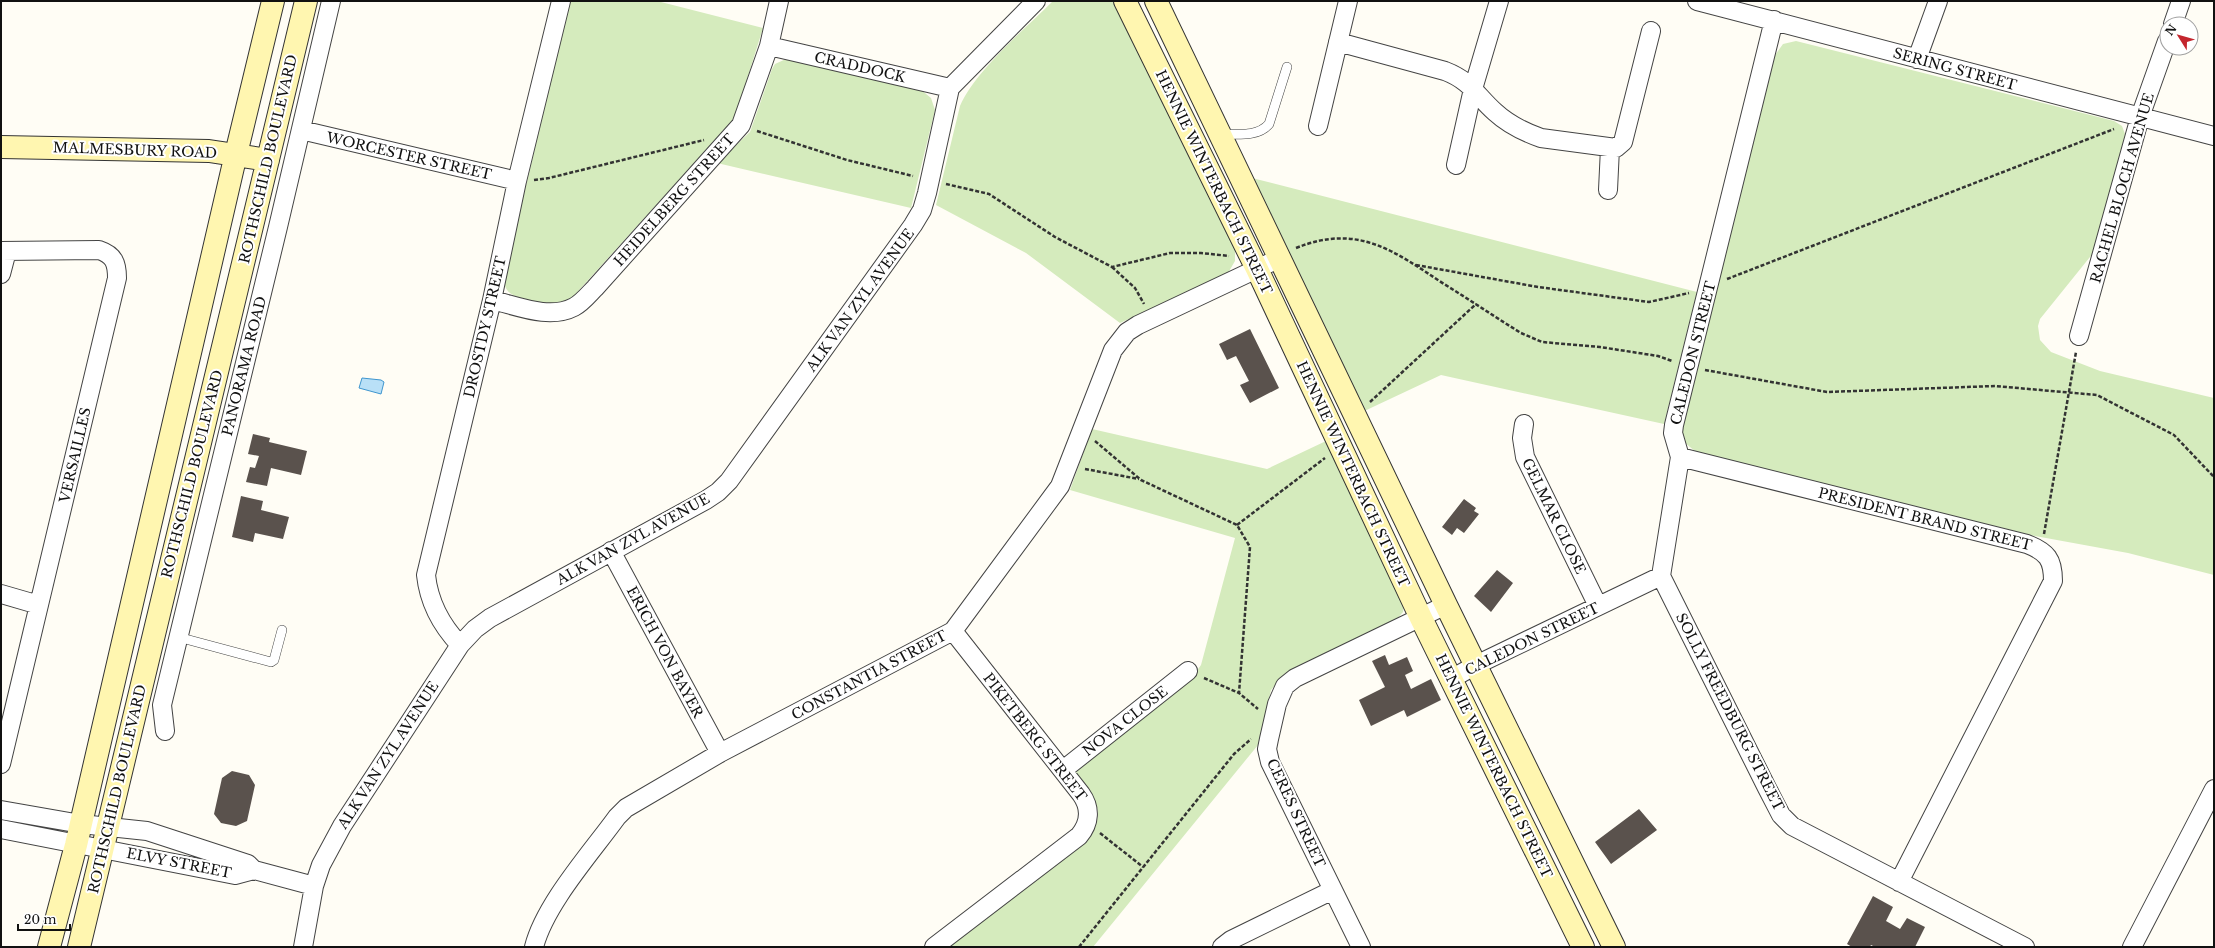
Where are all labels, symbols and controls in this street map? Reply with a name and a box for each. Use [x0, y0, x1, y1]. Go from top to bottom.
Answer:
north arrow [2159, 16, 2199, 56]
text: N [2162, 21, 2180, 38]
street label: SERING STREET [1891, 44, 2019, 94]
street label: CRADDOCK [813, 48, 908, 86]
street label: ROTHSCHILD BOULEVARD [235, 53, 301, 265]
street label: HENNIE WINTERBACH STREET [1152, 67, 1276, 297]
street label: RACHEL BLOCH AVENUE [2086, 91, 2158, 285]
street label: WORCESTER STREET [324, 128, 493, 184]
street label: HEIDELBERG STREET [610, 130, 738, 270]
street label: MALMESBURY ROAD [53, 138, 217, 162]
street label: ALK VAN ZYL AVENUE [801, 225, 918, 376]
street label: DROSTDY STREET [460, 254, 510, 400]
street label: CALEDON STREET [1666, 279, 1720, 427]
street label: PANORAMA ROAD [218, 294, 270, 438]
street label: HENNIE WINTERBACH STREET [1293, 358, 1413, 590]
street label: ROTHSCHILD BOULEVARD [157, 368, 227, 580]
street label: VERSAILLES [55, 406, 95, 505]
street label: GELMAR CLOSE [1518, 455, 1590, 577]
street label: PRESIDENT BRAND STREET [1816, 484, 2034, 554]
street label: ALK VAN ZYL AVENUE [552, 489, 713, 589]
street label: ERICH VON BAYER [623, 583, 708, 722]
street label: CALEDON STREET [1462, 599, 1602, 679]
street label: SOLLY FREEDBURG STREET [1672, 610, 1788, 814]
street label: CONSTANTIA STREET [788, 626, 950, 724]
street label: HENNIE WINTERBACH STREET [1432, 651, 1556, 881]
street label: PIKETBERG STREET [979, 669, 1091, 805]
street label: ALK VAN ZYL AVENUE [333, 678, 442, 833]
street label: NOVA CLOSE [1079, 682, 1171, 760]
street label: ROTHSCHILD BOULEVARD [84, 683, 150, 895]
street label: CERES STREET [1263, 756, 1329, 870]
street label: ELVY STREET [125, 844, 233, 882]
scale bar [18, 906, 70, 932]
text: 20 m [24, 912, 56, 927]

